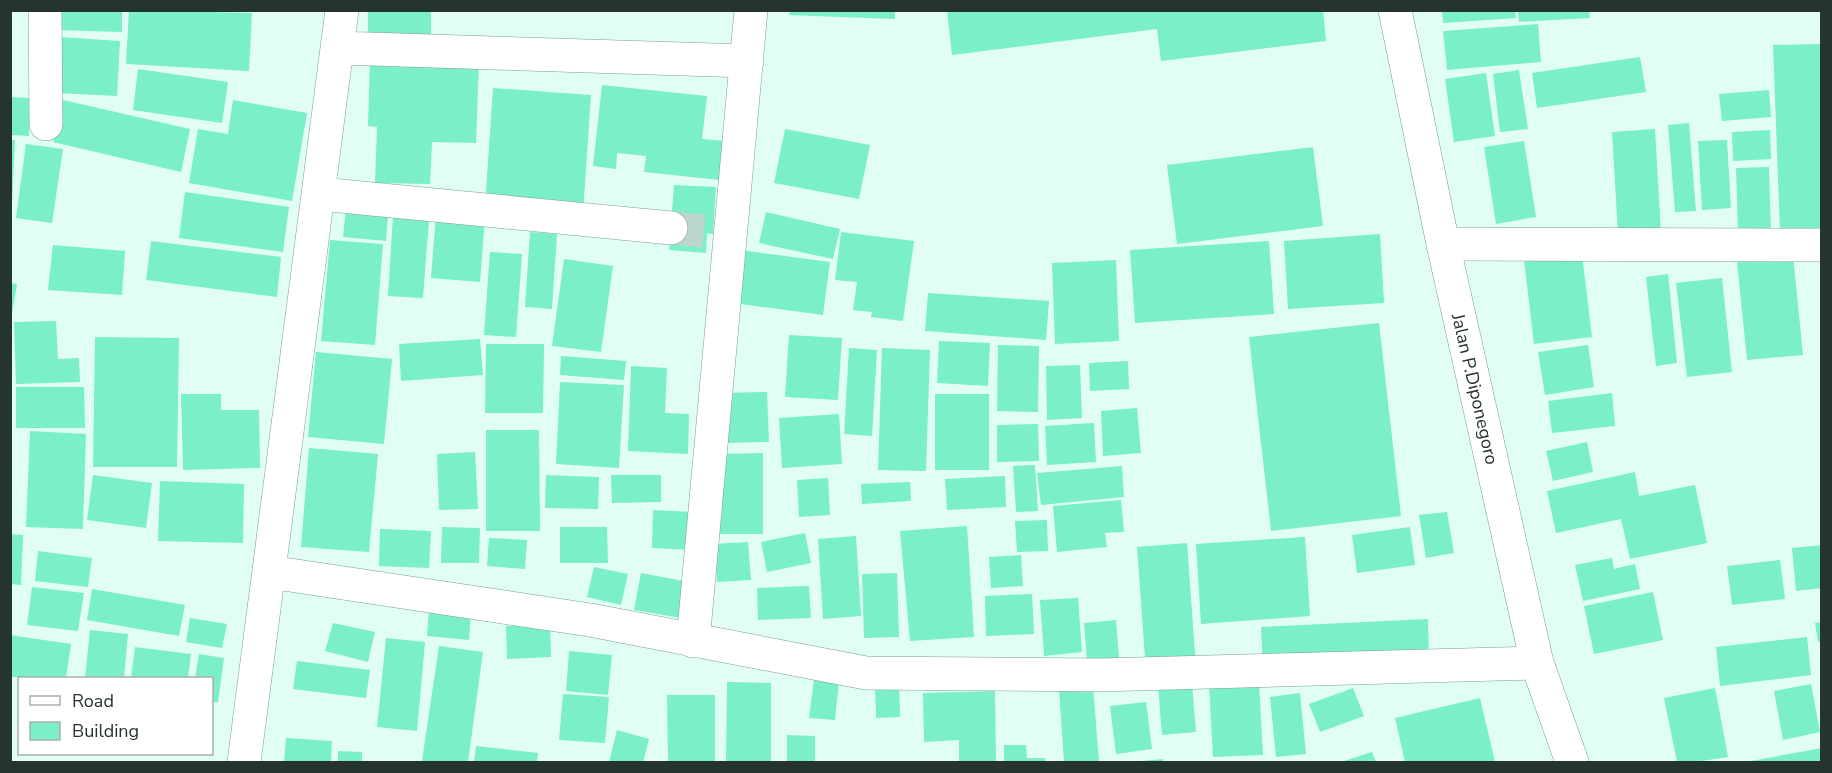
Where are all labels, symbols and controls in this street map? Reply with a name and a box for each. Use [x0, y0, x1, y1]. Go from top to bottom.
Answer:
street label: Jalan P.Diponegoro [1446, 310, 1504, 467]
legend [18, 677, 213, 755]
text: Road [72, 689, 114, 713]
text: Building [72, 719, 139, 743]

